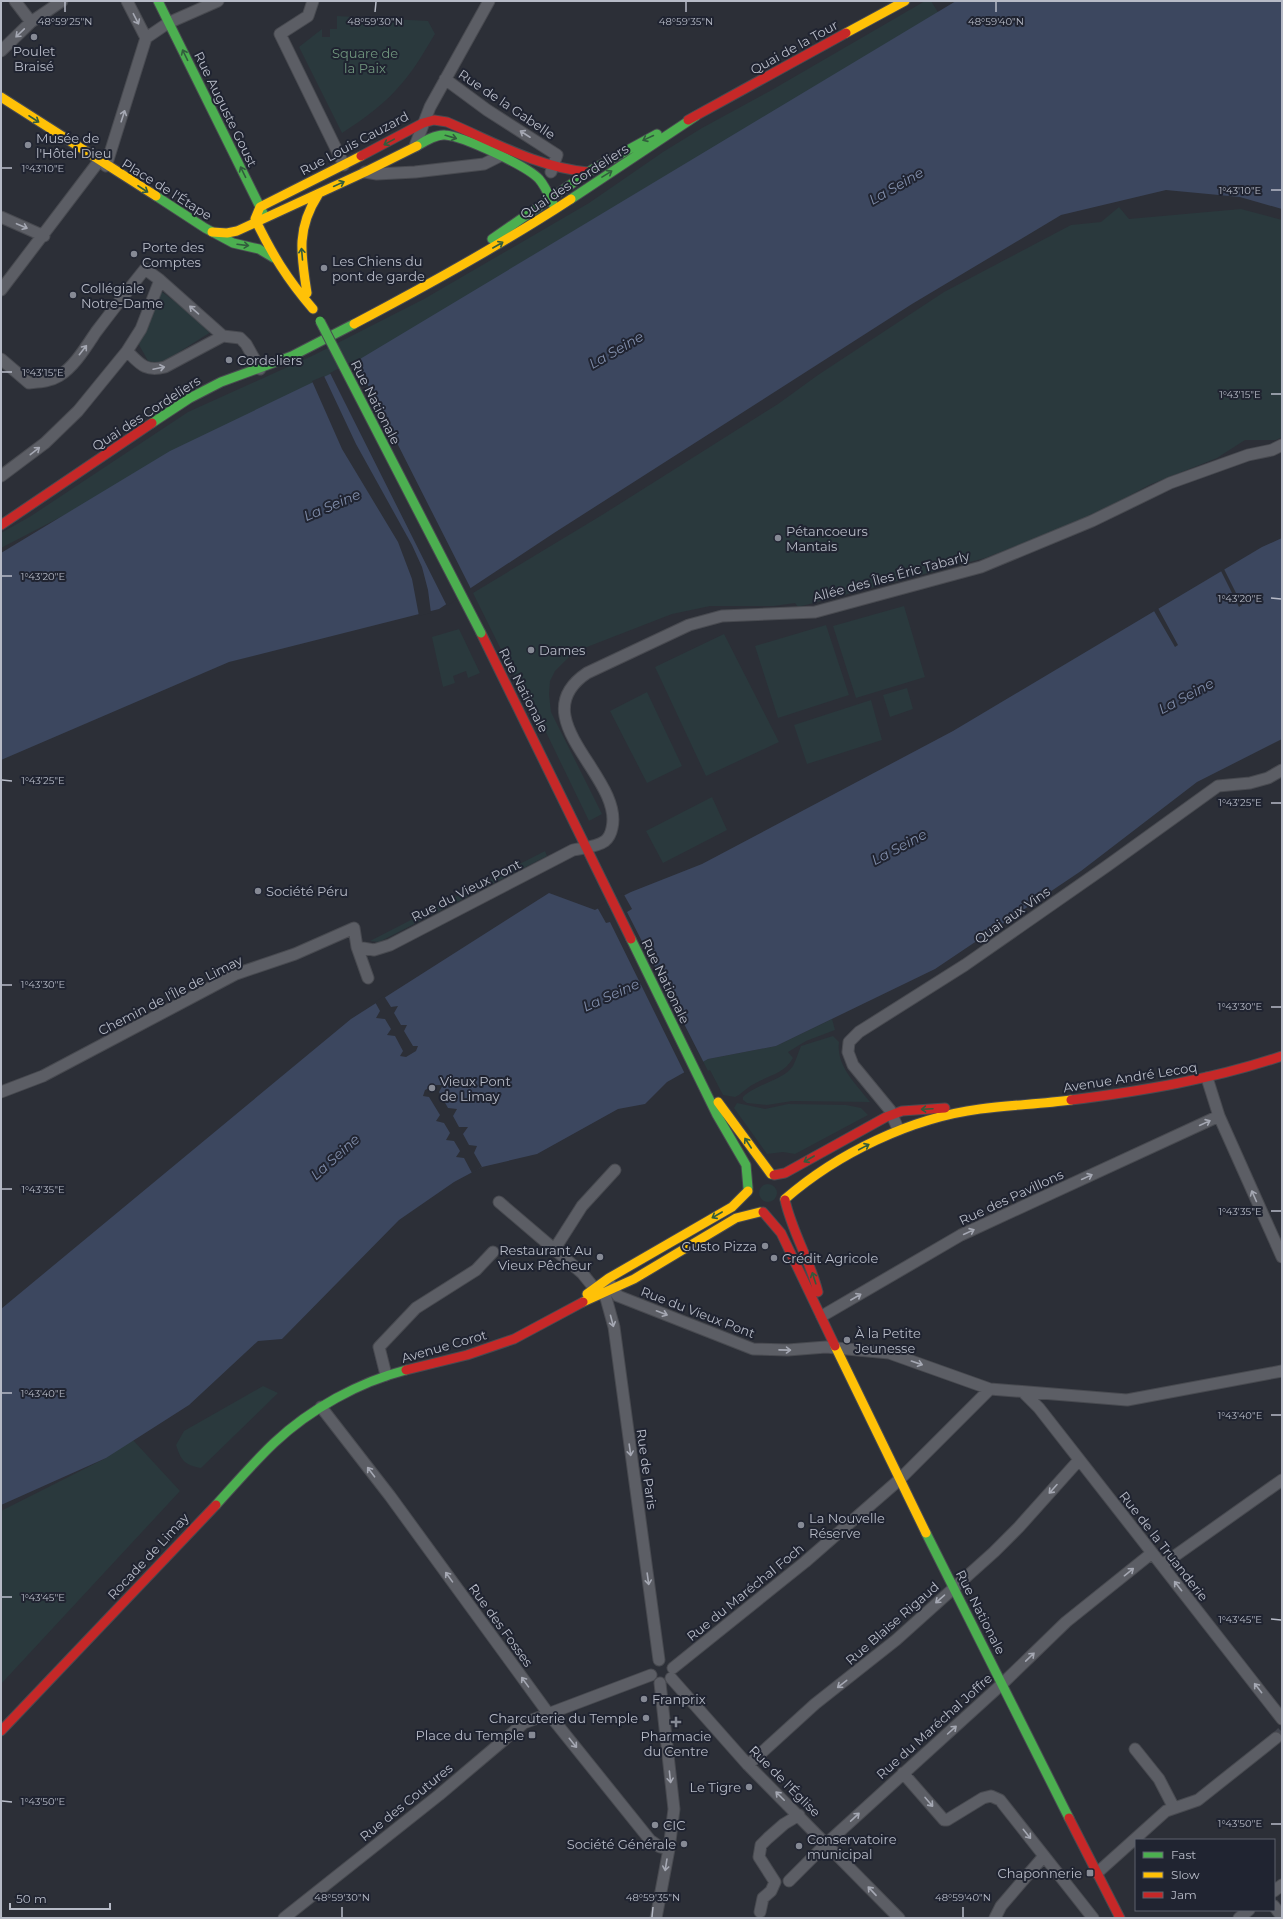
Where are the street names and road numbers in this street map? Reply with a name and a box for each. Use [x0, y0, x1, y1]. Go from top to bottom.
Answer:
street label: Quai de la Tour [747, 16, 841, 78]
street label: Rue Auguste Goust [191, 49, 261, 169]
street label: Rue de la Gabelle [456, 66, 559, 142]
street label: Rue Louis Cauzard [297, 108, 411, 178]
street label: Quai des Cordeliers [517, 140, 631, 222]
street label: Place de l'Étape [119, 155, 215, 223]
street label: Rue Nationale [348, 357, 404, 447]
street label: Quai des Cordeliers [89, 372, 203, 454]
street label: Allée des Îles Éric Tabarly [811, 547, 972, 605]
street label: Rue Nationale [496, 645, 552, 735]
street label: Rue du Vieux Pont [408, 855, 524, 925]
street label: Quai aux Vins [971, 883, 1053, 947]
street label: Rue Nationale [639, 936, 693, 1026]
street label: Chemin de l'Île de Limay [95, 951, 246, 1038]
street label: Avenue André Lecoq [1062, 1059, 1198, 1095]
street label: Rue des Pavillons [956, 1166, 1066, 1228]
street label: Rue du Vieux Pont [639, 1283, 757, 1341]
street label: Avenue Corot [399, 1326, 489, 1366]
street label: Rue de Paris [633, 1428, 661, 1510]
street label: Rue de la Truanderie [1116, 1488, 1212, 1604]
street label: Rocade de Limay [104, 1509, 193, 1602]
street label: Rue du Maréchal Foch [683, 1540, 807, 1644]
street label: Rue Nationale [953, 1567, 1009, 1657]
street label: Rue Blaise Rigaud [842, 1578, 942, 1668]
street label: Rue des Fosses [465, 1580, 537, 1670]
street label: Rue du Maréchal Joffre [873, 1670, 995, 1782]
street label: Rue de l'Église [746, 1742, 824, 1820]
street label: Rue des Coutures [356, 1760, 456, 1844]

